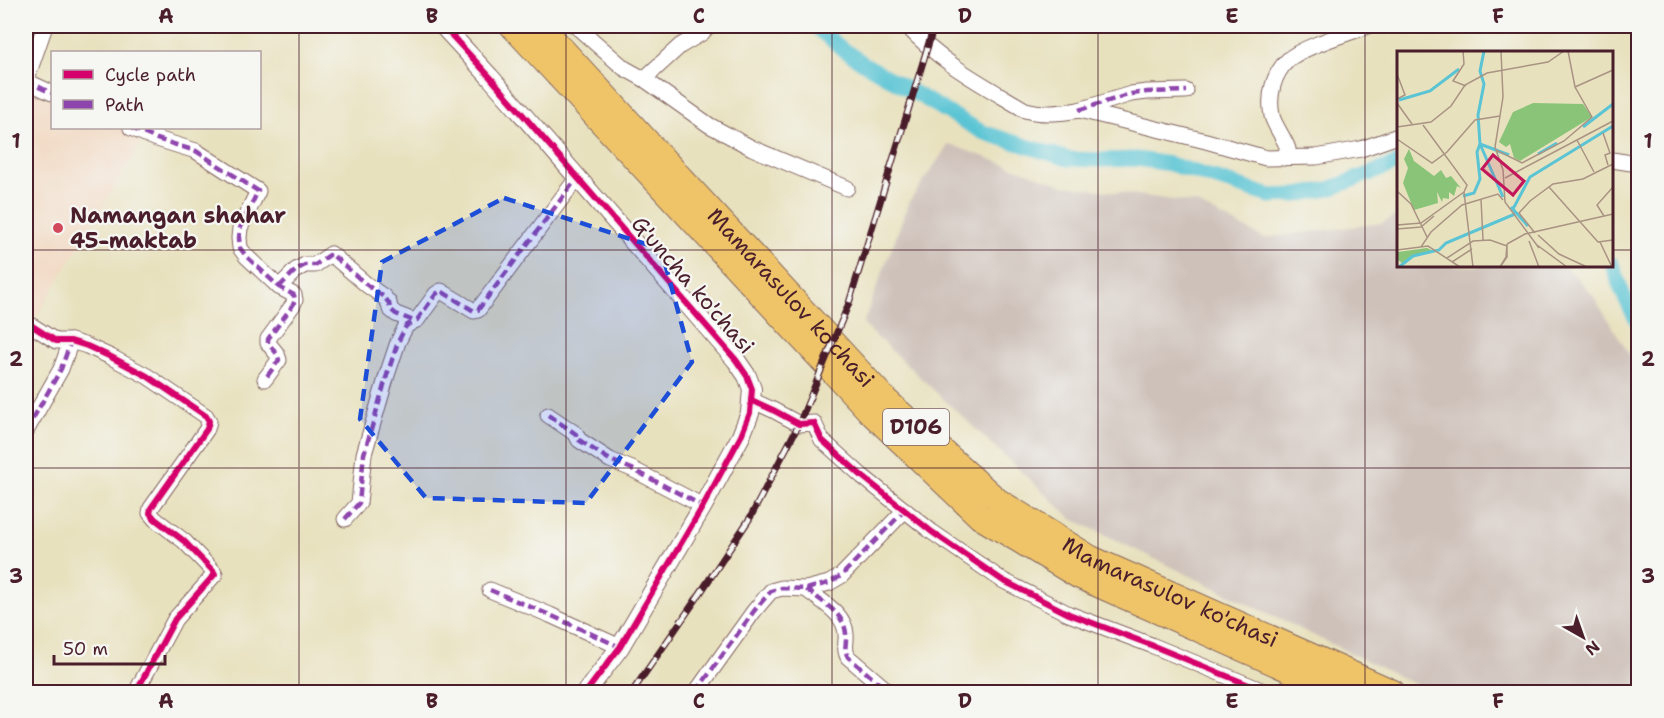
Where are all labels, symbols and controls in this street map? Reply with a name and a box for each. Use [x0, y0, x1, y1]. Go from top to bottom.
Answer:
text: A [158, 3, 174, 29]
text: B [426, 3, 438, 29]
text: C [693, 3, 705, 29]
text: D [958, 3, 972, 29]
text: E [1225, 3, 1239, 29]
text: F [1492, 3, 1504, 29]
legend [51, 51, 261, 129]
inset map [1397, 51, 1613, 267]
text: Cycle path [105, 63, 196, 87]
text: Path [105, 93, 144, 117]
text: 1 [11, 128, 21, 154]
text: 1 [1643, 128, 1653, 154]
place label: Namangan shahar 45-maktab [70, 201, 286, 255]
street label: Mamarasulov ko'chasi [701, 201, 881, 393]
street label: G'uncha ko'chasi [625, 210, 761, 360]
marker: Namangan shahar 45-maktab [51, 221, 65, 235]
text: 2 [9, 346, 23, 372]
text: 2 [1641, 346, 1655, 372]
road number: D106 [883, 409, 949, 445]
street label: Mamarasulov ko'chasi [1057, 529, 1283, 654]
text: 3 [9, 563, 23, 589]
text: 3 [1641, 563, 1655, 589]
north arrow [1553, 607, 1613, 667]
scale bar [54, 628, 165, 666]
text: N [1581, 636, 1604, 660]
text: 50 m [63, 637, 108, 661]
text: A [158, 688, 174, 714]
text: B [426, 688, 438, 714]
text: C [693, 688, 705, 714]
text: D [958, 688, 972, 714]
text: E [1225, 688, 1239, 714]
text: F [1492, 688, 1504, 714]

